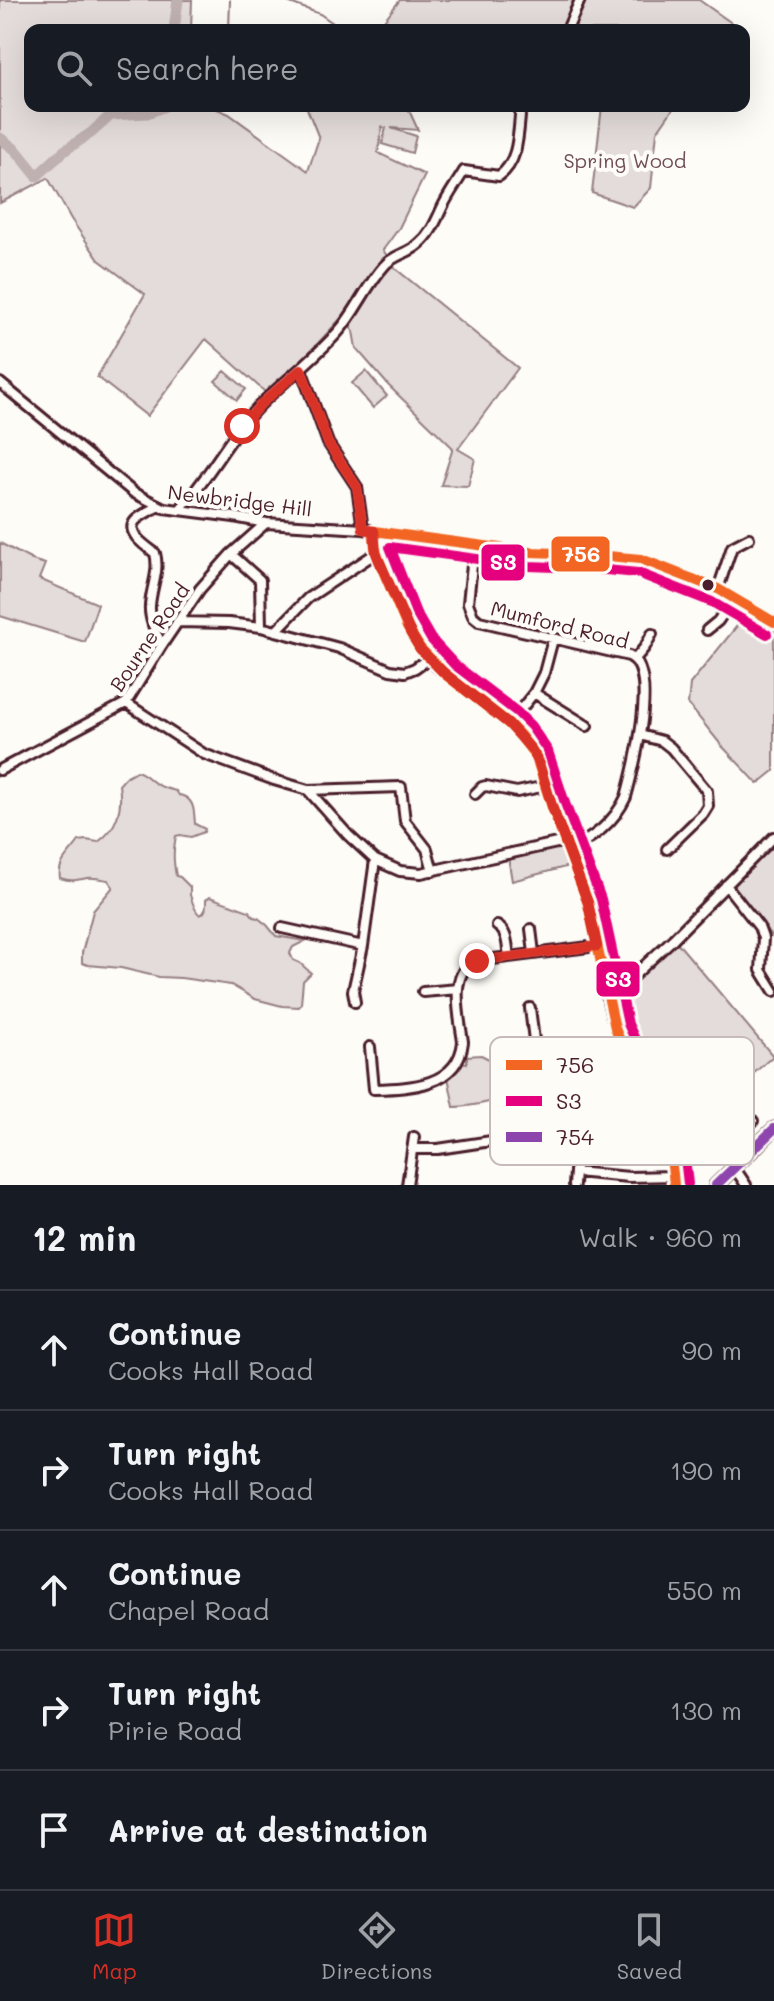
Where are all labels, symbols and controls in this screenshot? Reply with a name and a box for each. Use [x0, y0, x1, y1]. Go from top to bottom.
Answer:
search box [24, 24, 750, 112]
icon: search [52, 46, 96, 90]
text: Search here [116, 48, 299, 88]
park label: Spring Wood [564, 147, 686, 173]
route start [224, 408, 260, 444]
street label: Newbridge Hill [166, 478, 314, 522]
line badge: 756 [550, 535, 611, 573]
text: 756 [562, 539, 600, 568]
line badge: S3 [480, 543, 526, 582]
text: S3 [490, 547, 516, 576]
unlabelled marker [700, 577, 716, 593]
street label: Bourne Road [103, 578, 195, 696]
street label: Mumford Road [488, 594, 632, 654]
route end [459, 943, 495, 979]
line badge: S3 [595, 960, 641, 998]
text: S3 [605, 964, 631, 993]
legend [490, 1037, 754, 1165]
text: 756 [556, 1050, 594, 1079]
text: S3 [556, 1086, 581, 1115]
text: 754 [556, 1122, 594, 1151]
text: 12 min [32, 1215, 136, 1260]
text: Walk · 960 m [579, 1220, 742, 1254]
text: Continue [108, 1313, 241, 1353]
icon: ahead [32, 1328, 76, 1372]
text: 90 m [682, 1333, 742, 1367]
text: Cooks Hall Road [108, 1353, 313, 1387]
text: Turn right [108, 1433, 261, 1473]
icon: right [32, 1448, 76, 1492]
text: 190 m [670, 1453, 742, 1487]
text: Cooks Hall Road [108, 1473, 313, 1507]
text: Continue [108, 1553, 241, 1593]
icon: ahead [32, 1568, 76, 1612]
text: 550 m [667, 1573, 742, 1607]
text: Chapel Road [108, 1593, 269, 1627]
text: Turn right [108, 1673, 261, 1713]
icon: right [32, 1688, 76, 1732]
text: 130 m [670, 1693, 742, 1727]
text: Pirie Road [108, 1713, 242, 1747]
icon: arrive [32, 1808, 76, 1852]
text: Arrive at destination [108, 1810, 428, 1850]
tab: Map [92, 1908, 137, 1985]
tab: Directions [321, 1908, 433, 1985]
tab: Saved [617, 1908, 682, 1985]

